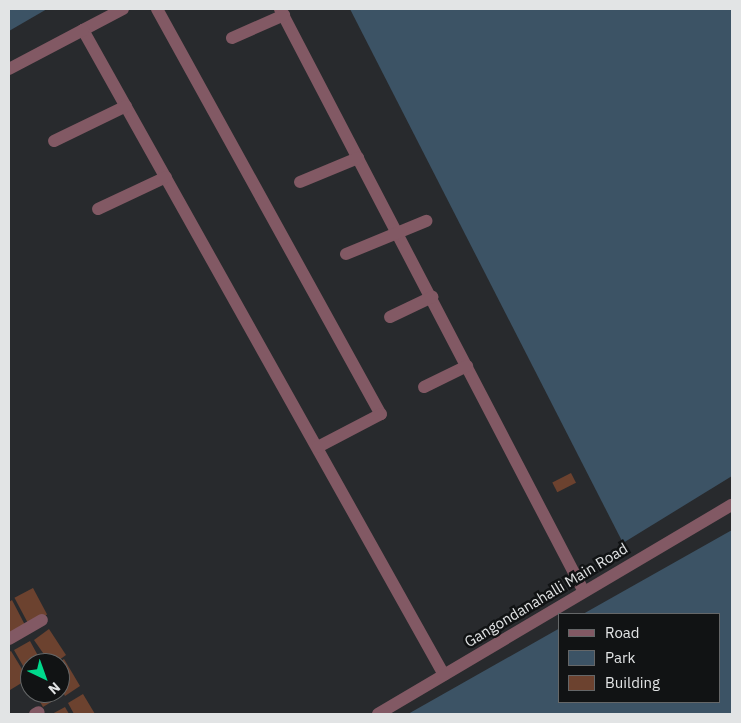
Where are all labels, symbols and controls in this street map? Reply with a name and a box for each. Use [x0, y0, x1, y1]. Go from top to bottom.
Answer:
street label: Gangondanahalli Main Road [461, 539, 631, 651]
legend [558, 613, 721, 703]
text: Park [605, 648, 635, 667]
north arrow [20, 653, 70, 703]
text: Building [605, 673, 660, 692]
text: N [45, 678, 64, 698]

